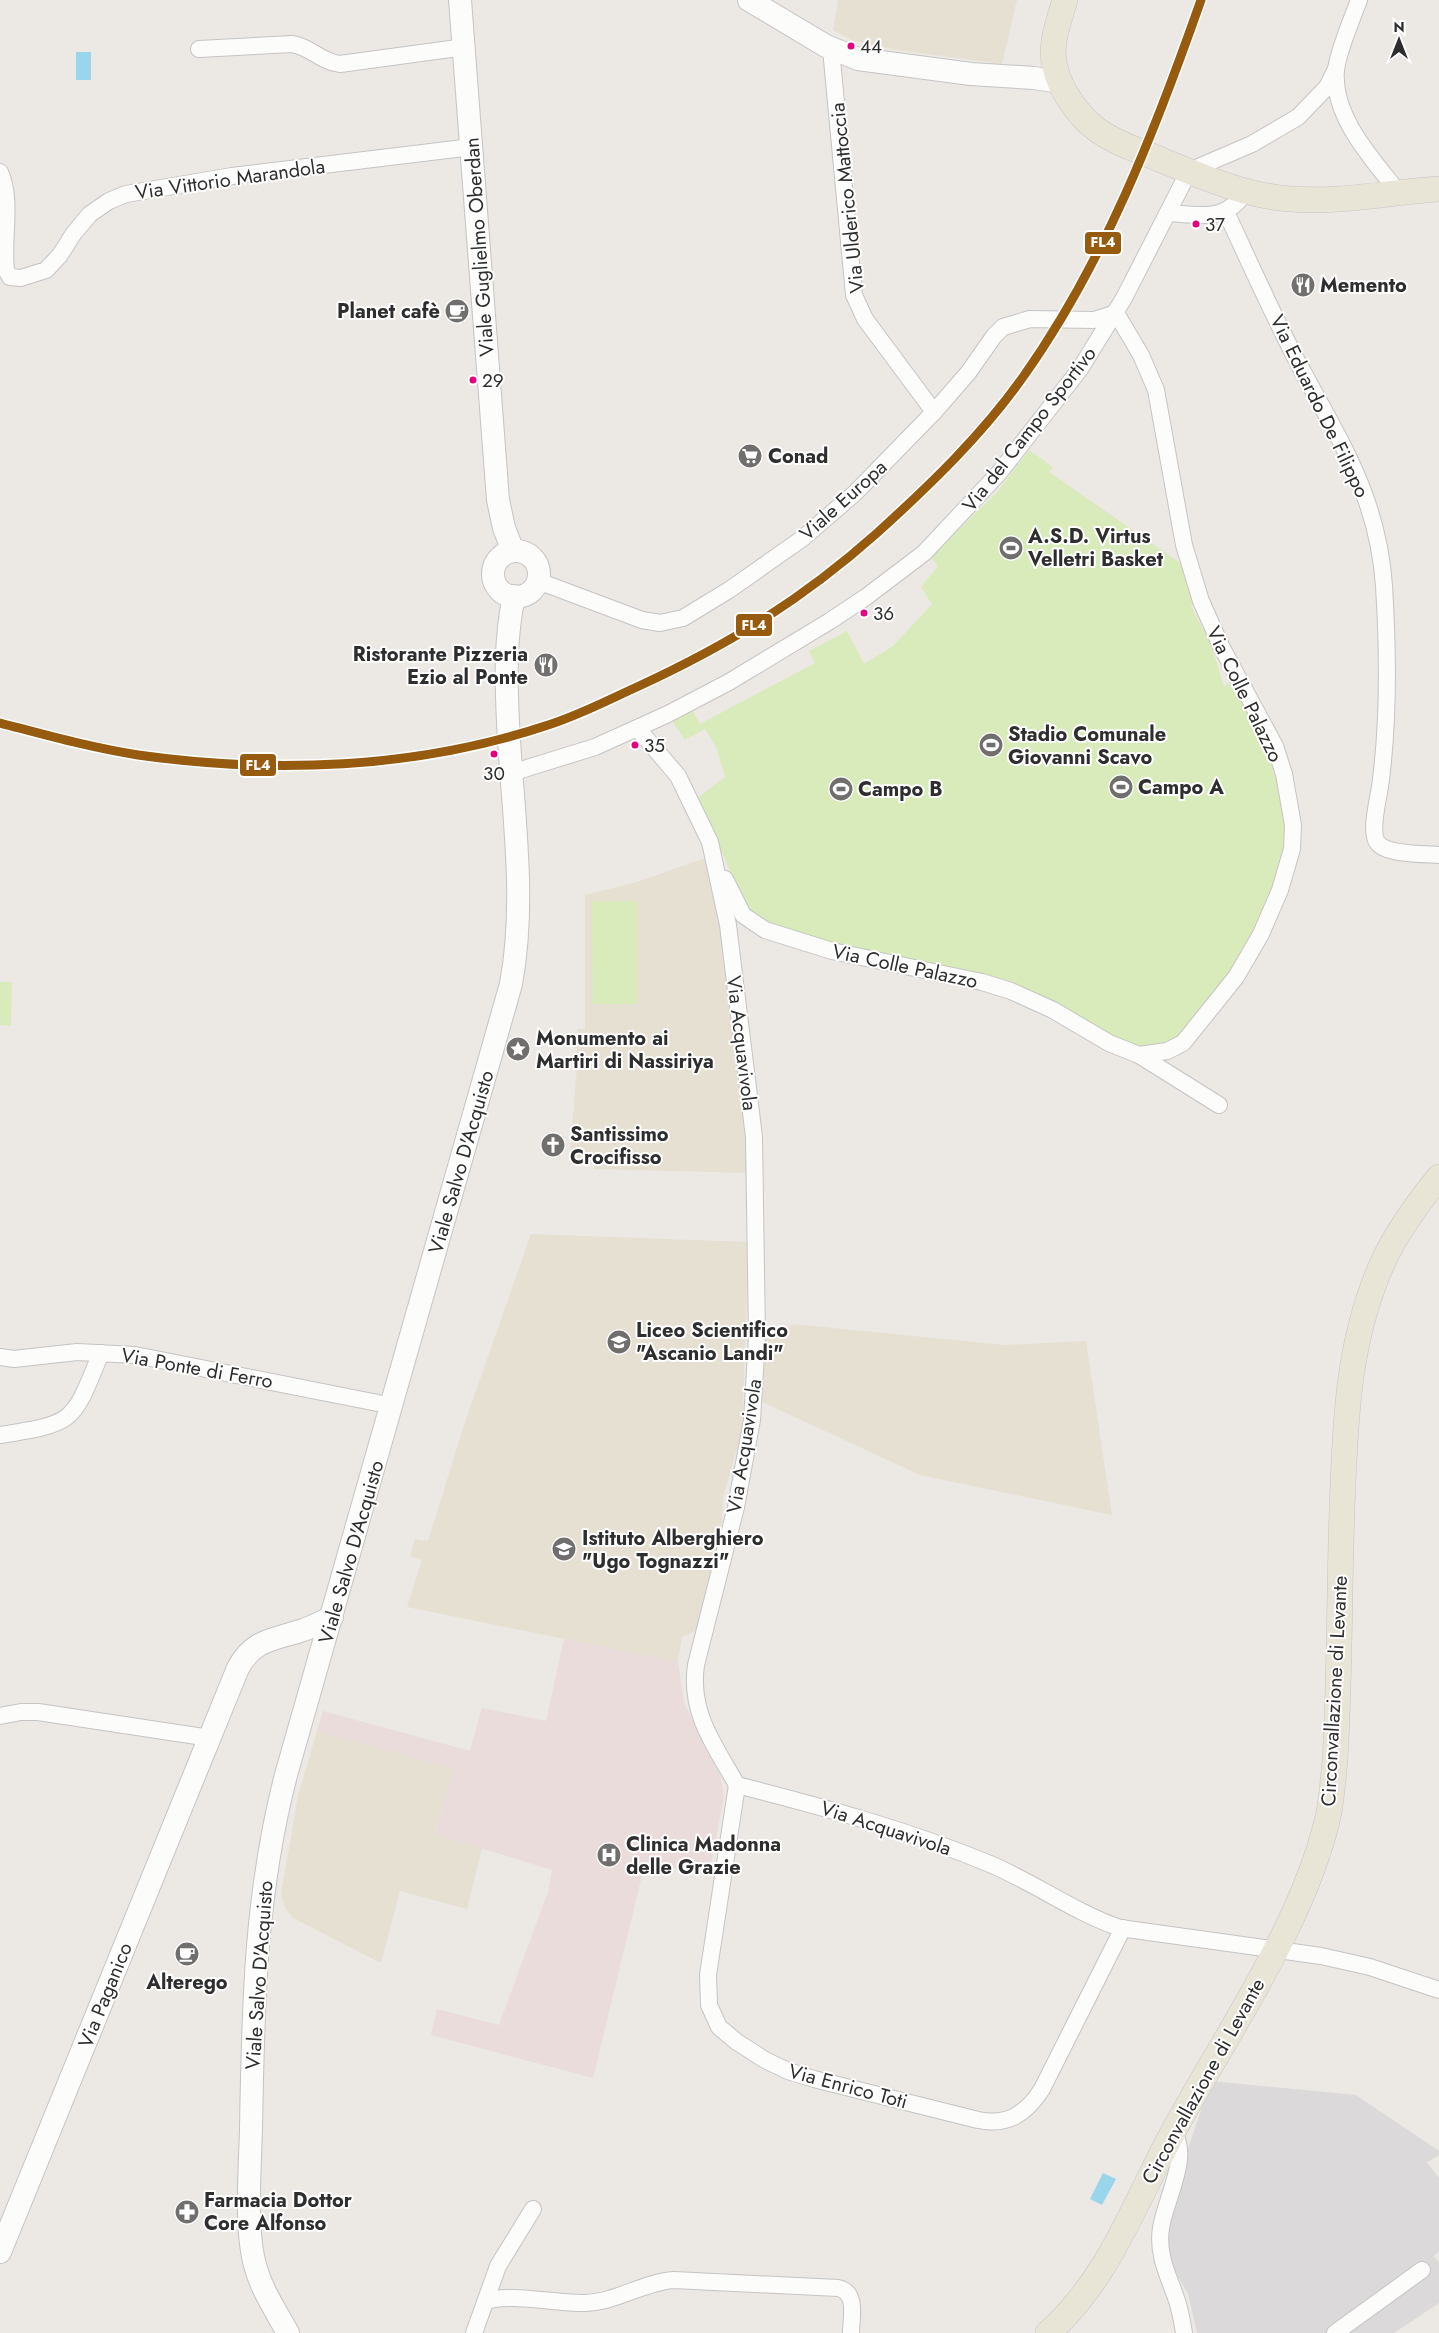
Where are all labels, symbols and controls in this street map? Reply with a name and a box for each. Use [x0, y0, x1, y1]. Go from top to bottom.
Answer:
north arrow [1374, 15, 1424, 65]
text: N [1393, 17, 1405, 37]
place label: 44 [860, 33, 882, 60]
marker: 44 [846, 41, 856, 51]
street label: Via Ulderico Mattoccia [823, 101, 872, 295]
street label: Viale Guglielmo Oberdan [457, 137, 502, 357]
street label: Via Vittorio Marandola [133, 152, 327, 207]
place label: 37 [1205, 211, 1225, 238]
marker: 37 [1191, 219, 1201, 229]
line badge: FL4 [1084, 231, 1122, 255]
text: FL4 [1091, 232, 1116, 252]
place label: Memento [1320, 271, 1407, 300]
restaurant icon: Memento [1290, 272, 1316, 298]
place label: Planet cafè [337, 297, 440, 326]
cafe icon: Planet cafè [444, 298, 470, 324]
street label: Via Eduardo De Filippo [1263, 310, 1377, 503]
street label: Via del Campo Sportivo [955, 340, 1103, 518]
place label: 29 [482, 367, 504, 394]
marker: 29 [468, 375, 478, 385]
place label: Conad [768, 442, 828, 471]
supermarket icon: Conad [737, 443, 763, 469]
street label: Viale Europa [793, 453, 894, 548]
place label: A.S.D. Virtus Velletri Basket [1027, 522, 1164, 574]
sports icon: A.S.D. Virtus Velletri Basket [998, 535, 1024, 561]
place label: 36 [873, 600, 894, 627]
marker: 36 [859, 608, 869, 618]
line badge: FL4 [735, 613, 773, 637]
text: FL4 [742, 615, 767, 635]
street label: Via Colle Palazzo [1199, 621, 1290, 767]
place label: Ristorante Pizzeria Ezio al Ponte [353, 640, 528, 692]
restaurant icon: Ristorante Pizzeria Ezio al Ponte [533, 652, 559, 678]
place label: Stadio Comunale Giovanni Scavo [1008, 720, 1166, 772]
place label: 35 [644, 732, 665, 759]
sports icon: Stadio Comunale Giovanni Scavo [978, 732, 1004, 758]
marker: 35 [630, 740, 640, 750]
marker: 30 [489, 749, 499, 759]
line badge: FL4 [239, 753, 277, 777]
text: FL4 [246, 755, 271, 775]
place label: 30 [483, 760, 505, 787]
place label: Campo A [1138, 773, 1224, 802]
sports icon: Campo A [1108, 774, 1134, 800]
place label: Campo B [858, 775, 943, 804]
sports icon: Campo B [828, 776, 854, 802]
street label: Via Colle Palazzo [830, 937, 980, 996]
street label: Via Acquavivola [719, 974, 764, 1112]
place label: Monumento ai Martiri di Nassiriya [536, 1024, 714, 1076]
place icon: Monumento ai Martiri di Nassiriya [505, 1036, 531, 1062]
street label: Viale Salvo D'Acquisto [421, 1067, 502, 1257]
place label: Santissimo Crocifisso [570, 1120, 669, 1172]
church icon: Santissimo Crocifisso [540, 1132, 566, 1158]
place label: Liceo Scientifico "Ascanio Landi" [636, 1316, 788, 1368]
school or university icon: Liceo Scientifico "Ascanio Landi" [606, 1329, 632, 1355]
street label: Via Ponte di Ferro [119, 1341, 275, 1396]
street label: Via Acquavivola [720, 1377, 769, 1515]
street label: Viale Salvo D'Acquisto [311, 1457, 392, 1647]
place label: Istituto Alberghiero "Ugo Tognazzi" [582, 1524, 764, 1576]
school or university icon: Istituto Alberghiero "Ugo Tognazzi" [551, 1536, 577, 1562]
street label: Circonvallazione di Levante [1314, 1575, 1355, 1807]
street label: Via Acquavivola [817, 1794, 955, 1863]
place label: Clinica Madonna delle Grazie [626, 1830, 781, 1882]
hospital icon: Clinica Madonna delle Grazie [596, 1842, 622, 1868]
street label: Viale Salvo D'Acquisto [238, 1879, 281, 2071]
street label: Via Paganico [71, 1938, 140, 2052]
cafe icon: Alterego [174, 1941, 200, 1967]
place label: Alterego [145, 1968, 228, 1997]
street label: Circonvallazione di Levante [1135, 1973, 1272, 2189]
street label: Via Enrico Toti [785, 2057, 911, 2116]
place label: Farmacia Dottor Core Alfonso [204, 2186, 353, 2238]
pharmacy icon: Farmacia Dottor Core Alfonso [174, 2199, 200, 2225]

